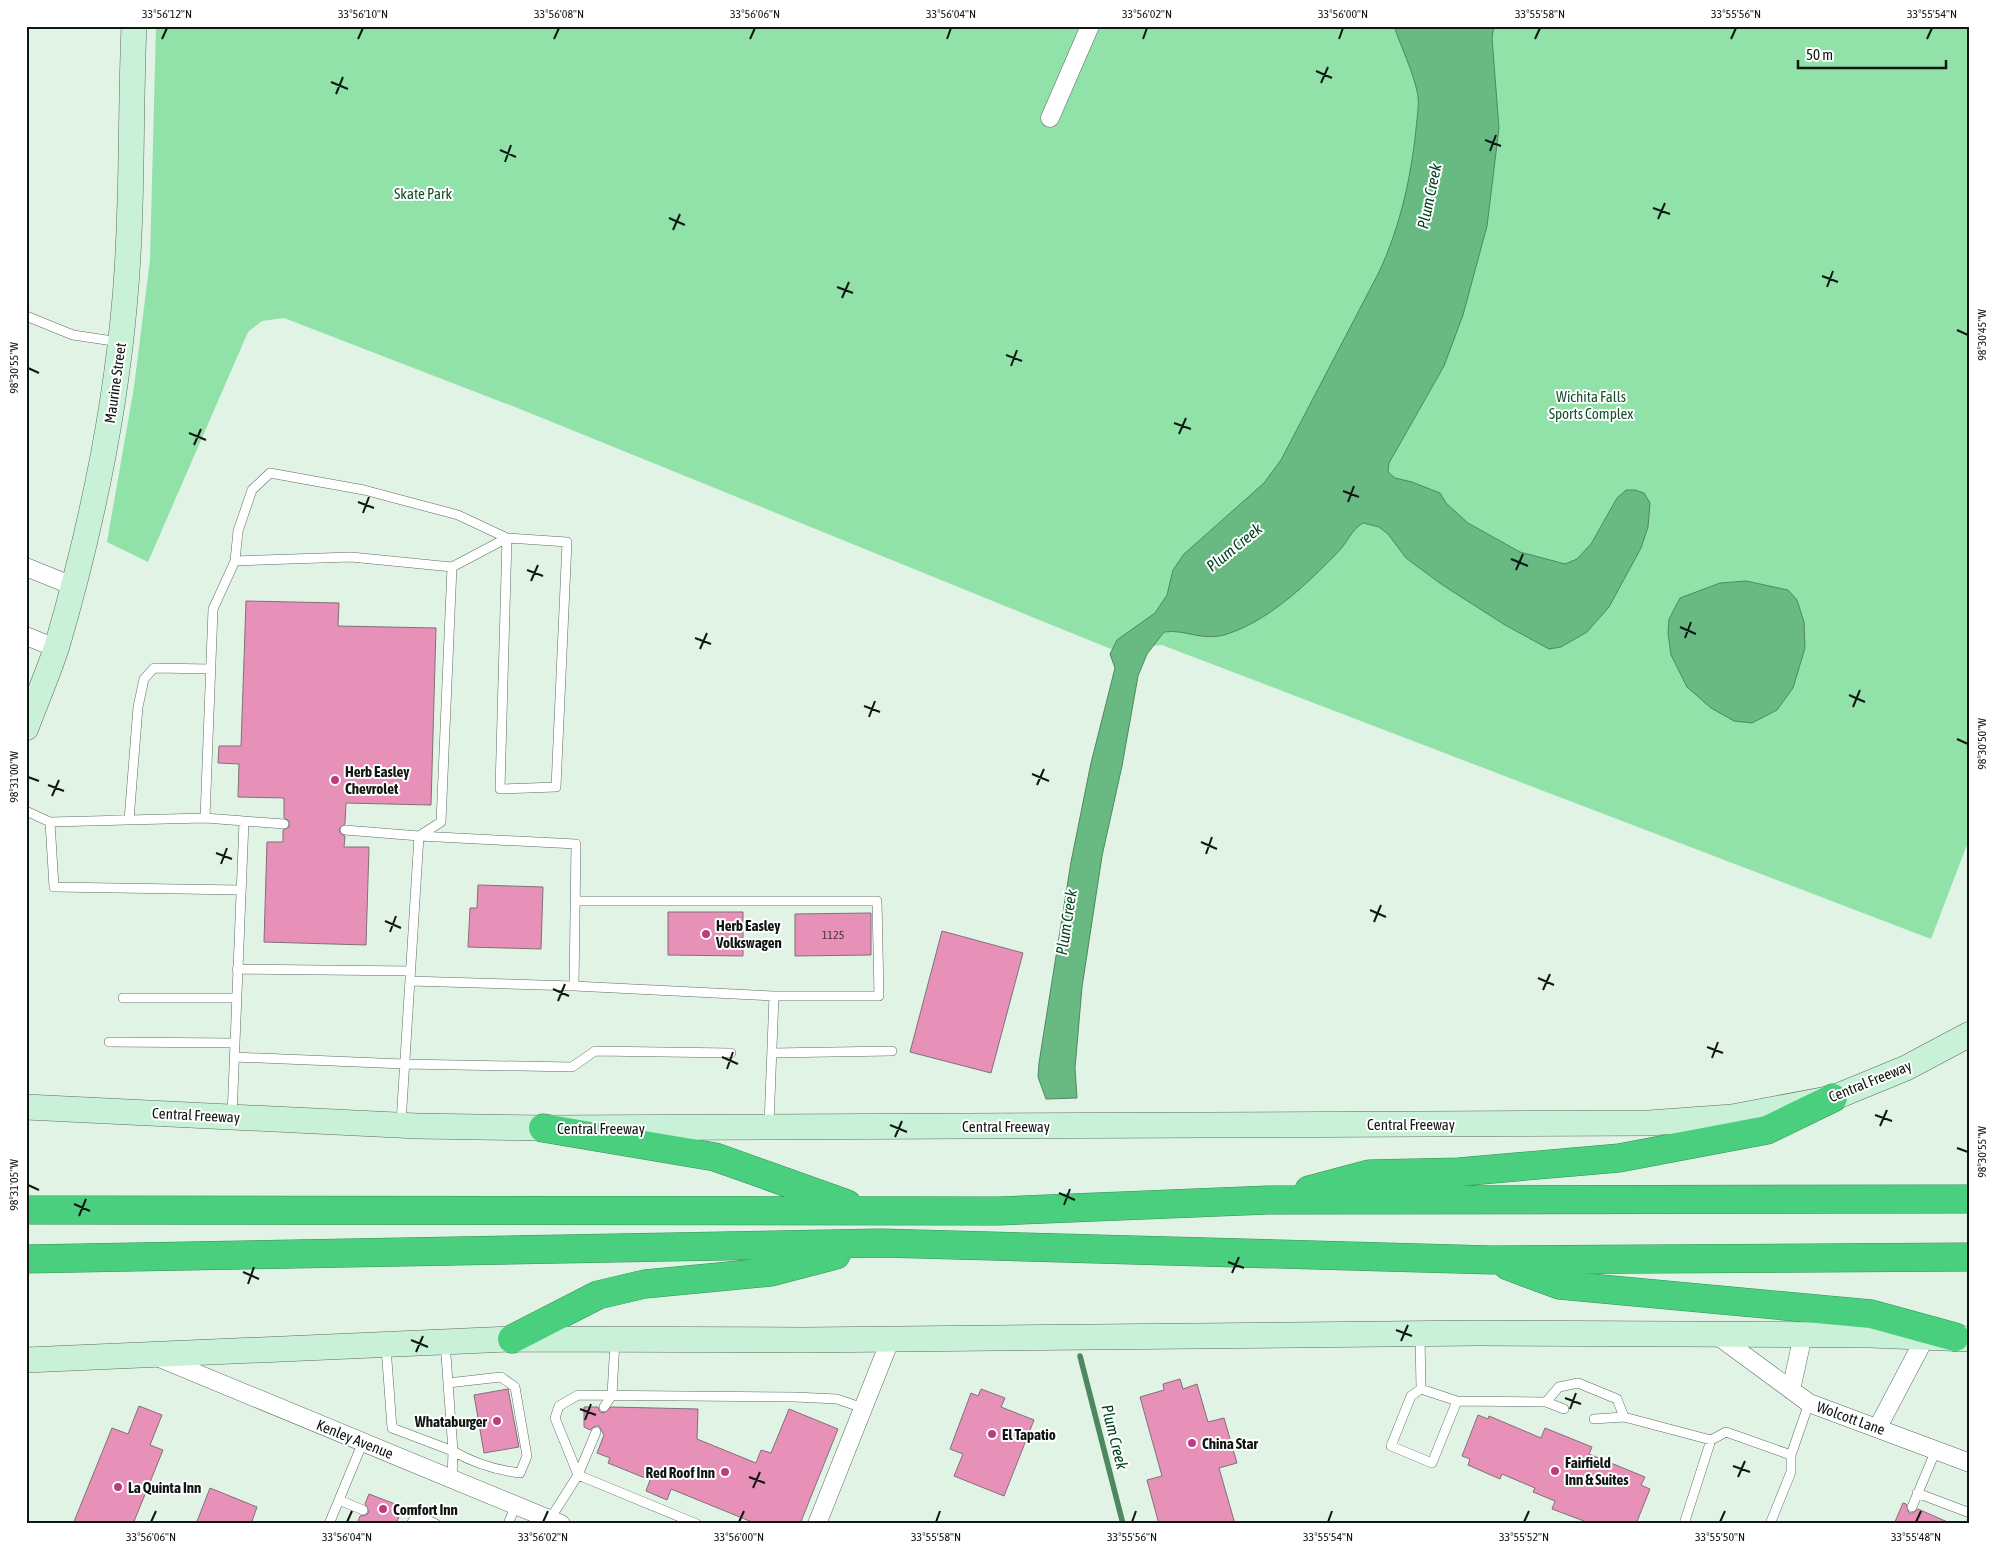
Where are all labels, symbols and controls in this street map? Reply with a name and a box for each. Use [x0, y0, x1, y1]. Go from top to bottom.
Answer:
text: 33°56'12"N [142, 7, 192, 21]
text: 33°56'10"N [338, 7, 388, 21]
text: 33°56'08"N [534, 7, 584, 21]
text: 33°56'06"N [730, 7, 780, 21]
text: 33°56'04"N [926, 7, 976, 21]
text: 33°56'02"N [1122, 7, 1172, 21]
text: 33°56'00"N [1318, 7, 1368, 21]
text: 33°55'58"N [1515, 7, 1565, 21]
text: 33°55'56"N [1711, 7, 1761, 21]
text: 33°55'54"N [1907, 7, 1957, 21]
scale bar [1798, 38, 1946, 70]
text: 50 m [1806, 46, 1833, 63]
water label: Plum Creek [1413, 161, 1445, 230]
park label: Skate Park [394, 185, 452, 202]
text: 98°30'45"W [1975, 309, 1989, 361]
text: 98°30'55"W [7, 342, 21, 394]
street label: Maurine Street [101, 342, 129, 424]
park label: Wichita Falls Sports Complex [1549, 388, 1633, 422]
water label: Plum Creek [1203, 519, 1266, 575]
text: 98°30'50"W [1975, 718, 1989, 770]
text: 98°31'00"W [7, 751, 21, 803]
place label: Herb Easley Chevrolet [345, 763, 410, 797]
marker: Herb Easley Chevrolet [329, 774, 341, 786]
water label: Plum Creek [1052, 887, 1080, 956]
place label: Herb Easley Volkswagen [715, 917, 782, 951]
marker: Herb Easley Volkswagen [700, 928, 712, 940]
house number: 1125 [822, 928, 844, 942]
street label: Central Freeway [1826, 1057, 1914, 1105]
street label: Central Freeway [152, 1104, 240, 1126]
street label: Central Freeway [1367, 1116, 1455, 1133]
street label: Central Freeway [962, 1118, 1050, 1135]
street label: Central Freeway [557, 1120, 645, 1137]
text: 98°30'55"W [1975, 1126, 1989, 1178]
text: 98°31'05"W [7, 1159, 21, 1211]
street label: Wolcott Lane [1815, 1398, 1888, 1438]
water label: Plum Creek [1098, 1403, 1132, 1472]
place label: Whataburger [414, 1413, 488, 1430]
marker: Whataburger [491, 1415, 503, 1427]
street label: Kenley Avenue [314, 1416, 396, 1462]
place label: El Tapatio [1002, 1426, 1056, 1443]
marker: El Tapatio [986, 1428, 998, 1440]
place label: China Star [1202, 1435, 1258, 1452]
marker: China Star [1186, 1437, 1198, 1449]
place label: Fairfield Inn & Suites [1565, 1454, 1629, 1488]
place label: Red Roof Inn [645, 1464, 715, 1481]
marker: Fairfield Inn & Suites [1549, 1465, 1561, 1477]
marker: Red Roof Inn [719, 1466, 731, 1478]
place label: La Quinta Inn [128, 1479, 201, 1496]
marker: La Quinta Inn [112, 1481, 124, 1493]
place label: Comfort Inn [393, 1501, 458, 1518]
marker: Comfort Inn [377, 1503, 389, 1515]
text: 33°56'06"N [126, 1530, 176, 1544]
text: 33°56'04"N [322, 1530, 372, 1544]
text: 33°56'02"N [518, 1530, 568, 1544]
text: 33°56'00"N [714, 1530, 764, 1544]
text: 33°55'58"N [911, 1530, 961, 1544]
text: 33°55'56"N [1107, 1530, 1157, 1544]
text: 33°55'54"N [1303, 1530, 1353, 1544]
text: 33°55'52"N [1499, 1530, 1549, 1544]
text: 33°55'50"N [1695, 1530, 1745, 1544]
text: 33°55'48"N [1891, 1530, 1941, 1544]

